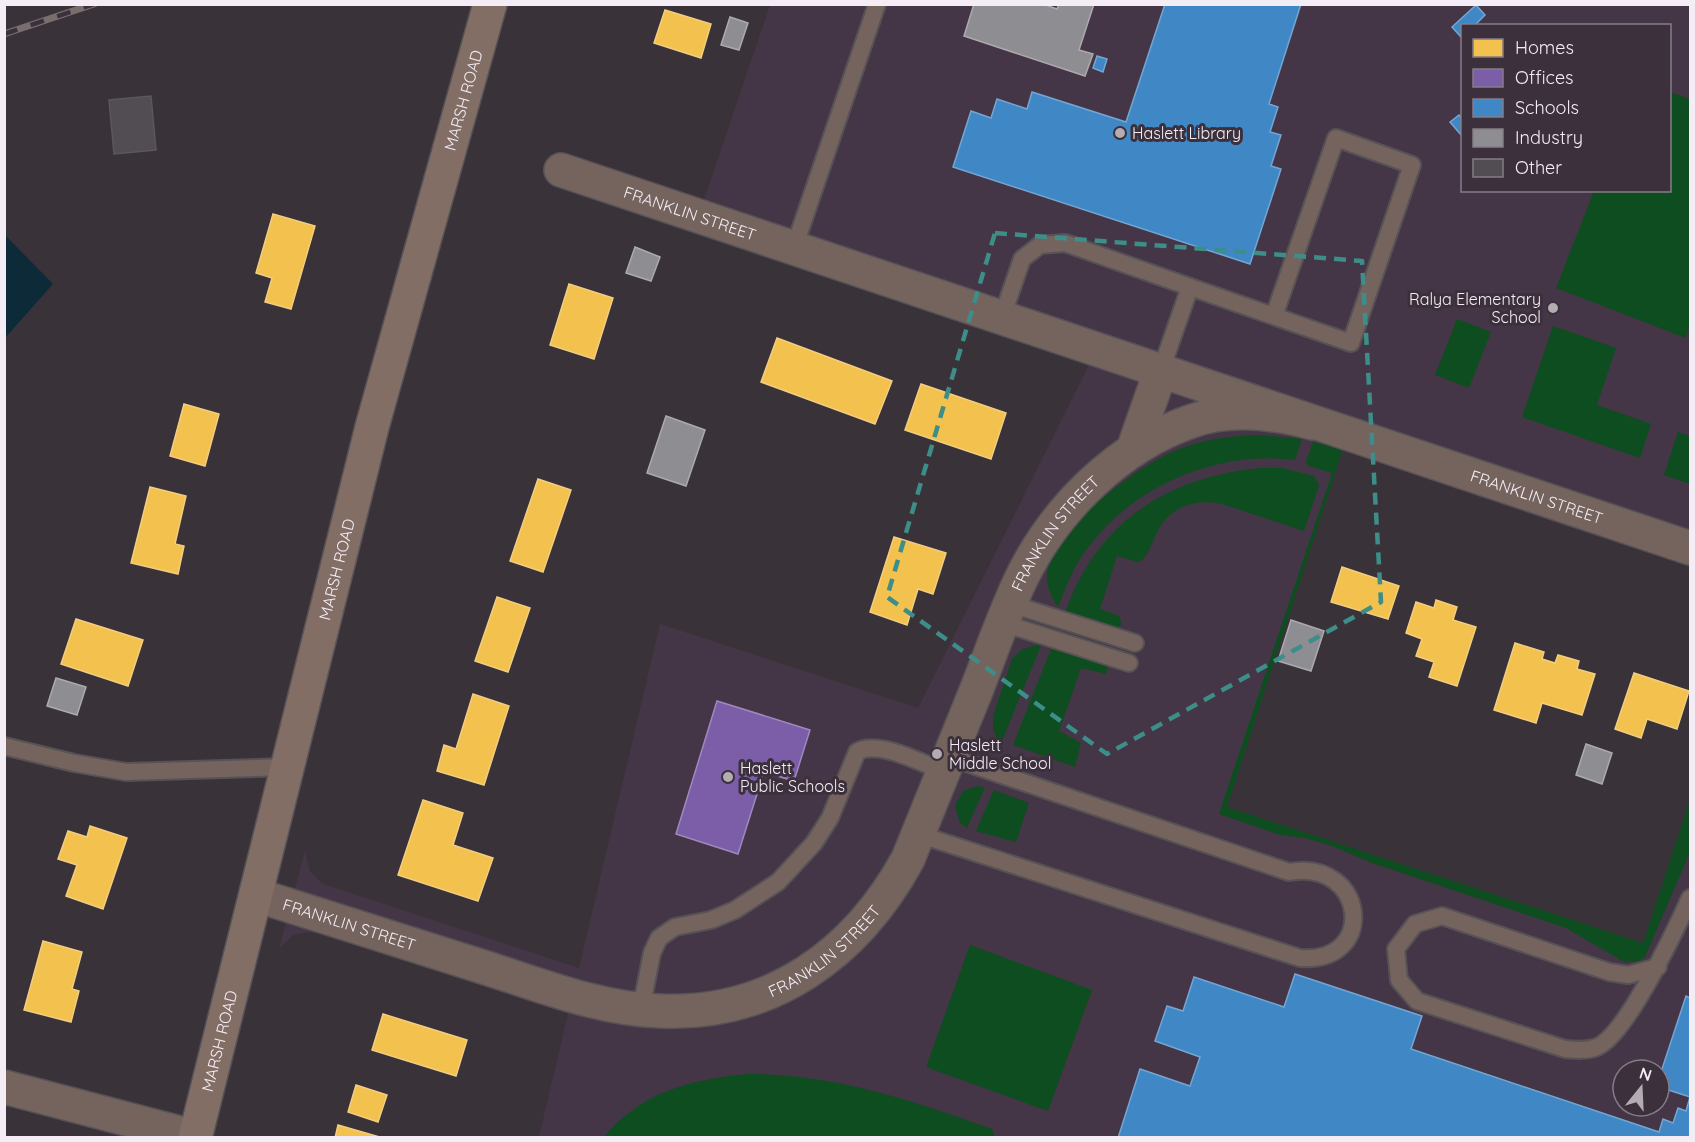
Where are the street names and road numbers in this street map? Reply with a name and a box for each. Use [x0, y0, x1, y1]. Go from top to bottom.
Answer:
street label: MARSH ROAD [440, 47, 487, 153]
street label: FRANKLIN STREET [621, 182, 759, 245]
street label: FRANKLIN STREET [1468, 465, 1606, 528]
street label: FRANKLIN STREET [1007, 471, 1104, 594]
street label: MARSH ROAD [314, 517, 359, 622]
street label: FRANKLIN STREET [280, 894, 419, 955]
street label: FRANKLIN STREET [765, 901, 885, 1001]
street label: MARSH ROAD [197, 988, 241, 1094]

